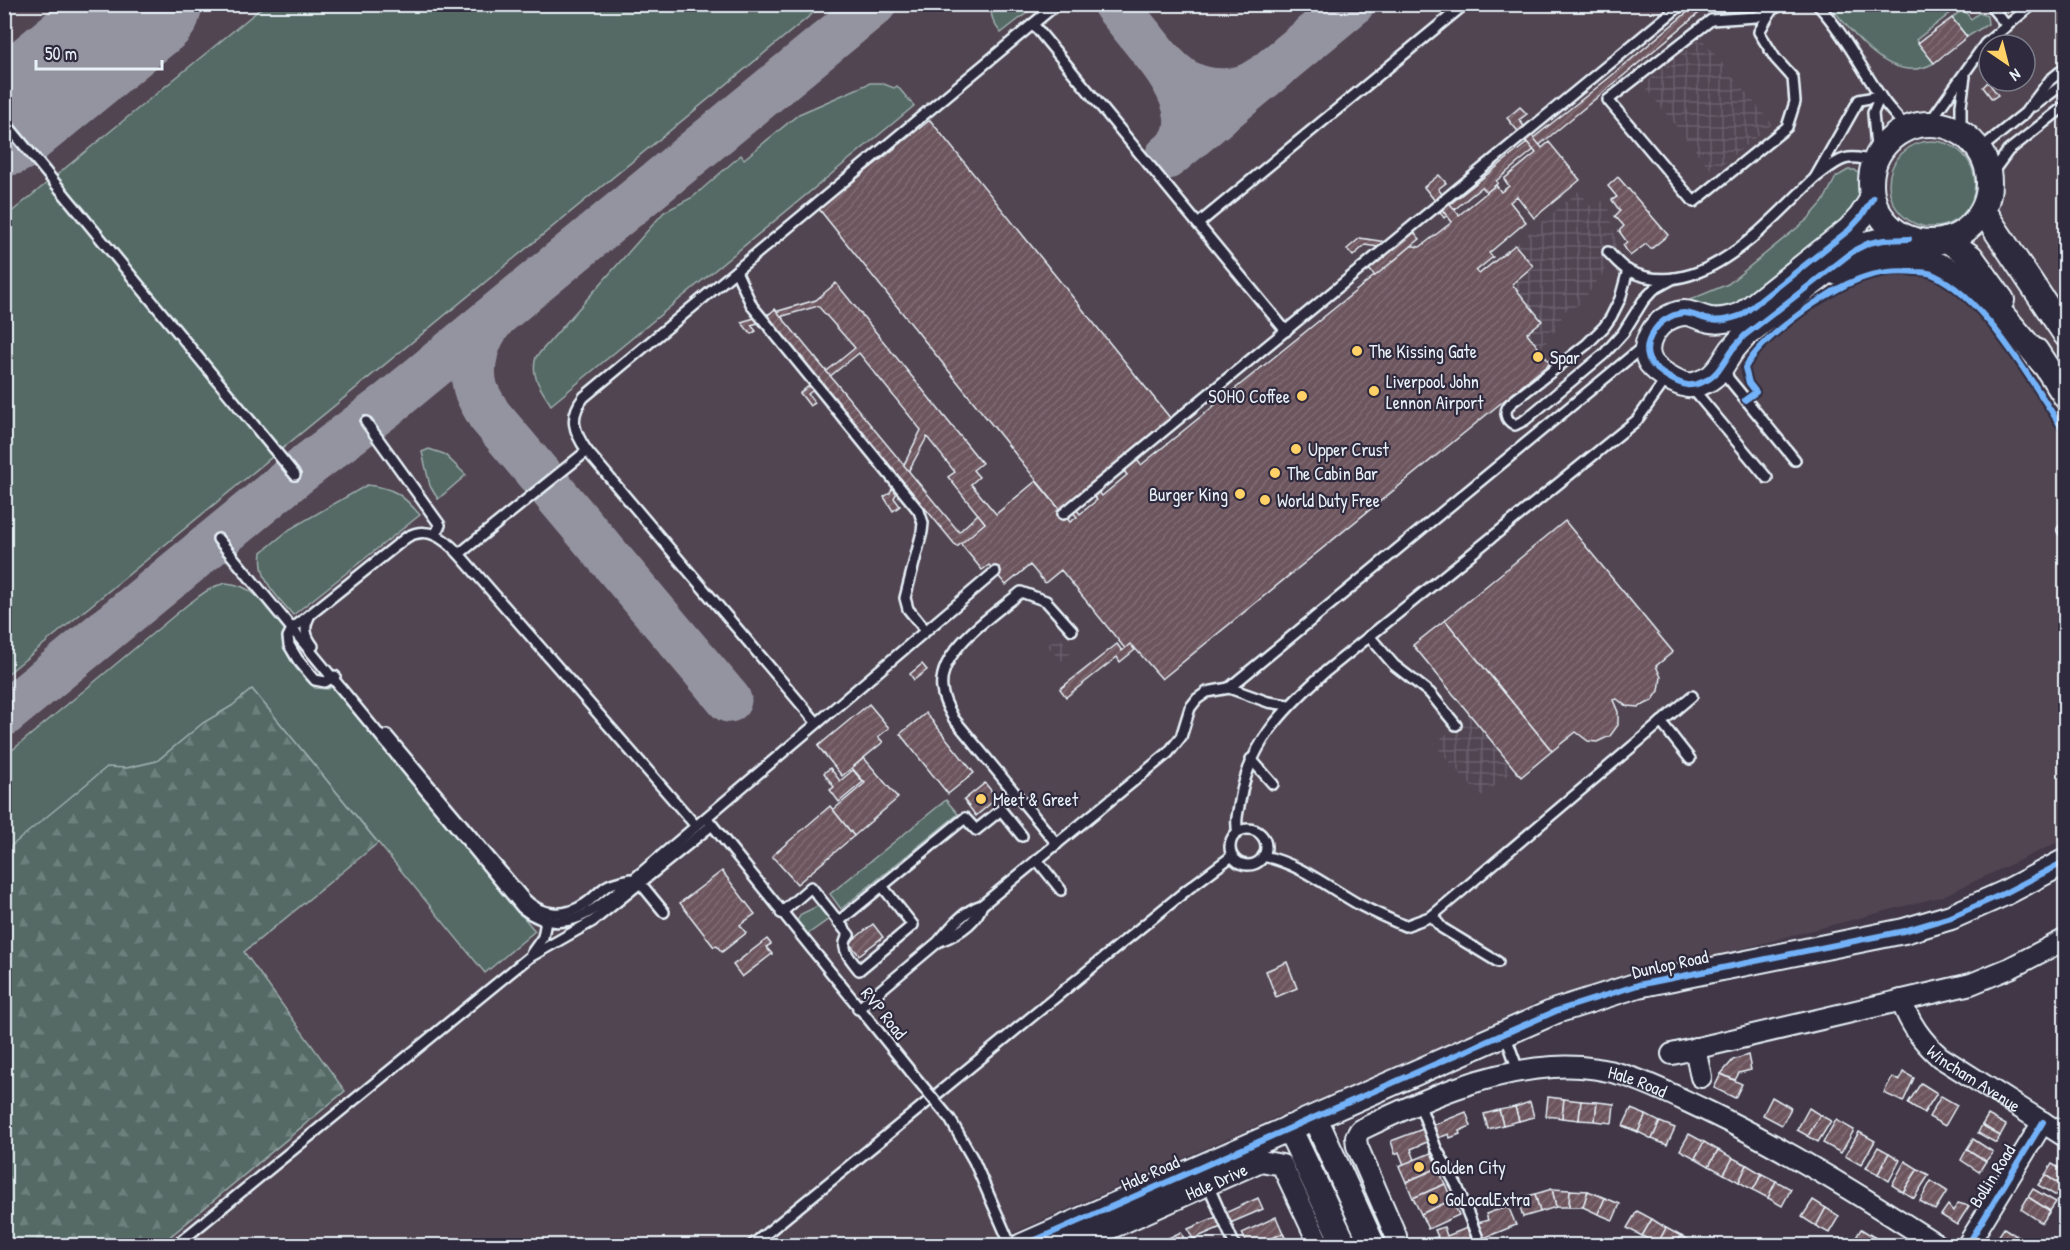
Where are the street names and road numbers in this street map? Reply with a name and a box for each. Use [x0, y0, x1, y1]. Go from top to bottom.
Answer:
street label: Dunlop Road [1630, 944, 1710, 984]
street label: RVP Road [855, 982, 913, 1044]
street label: Wincham Avenue [1921, 1039, 2026, 1118]
street label: Hale Road [1606, 1059, 1671, 1103]
street label: Bollin Road [1963, 1140, 2021, 1212]
street label: Hale Road [1117, 1149, 1183, 1197]
street label: Hale Drive [1181, 1156, 1251, 1206]

